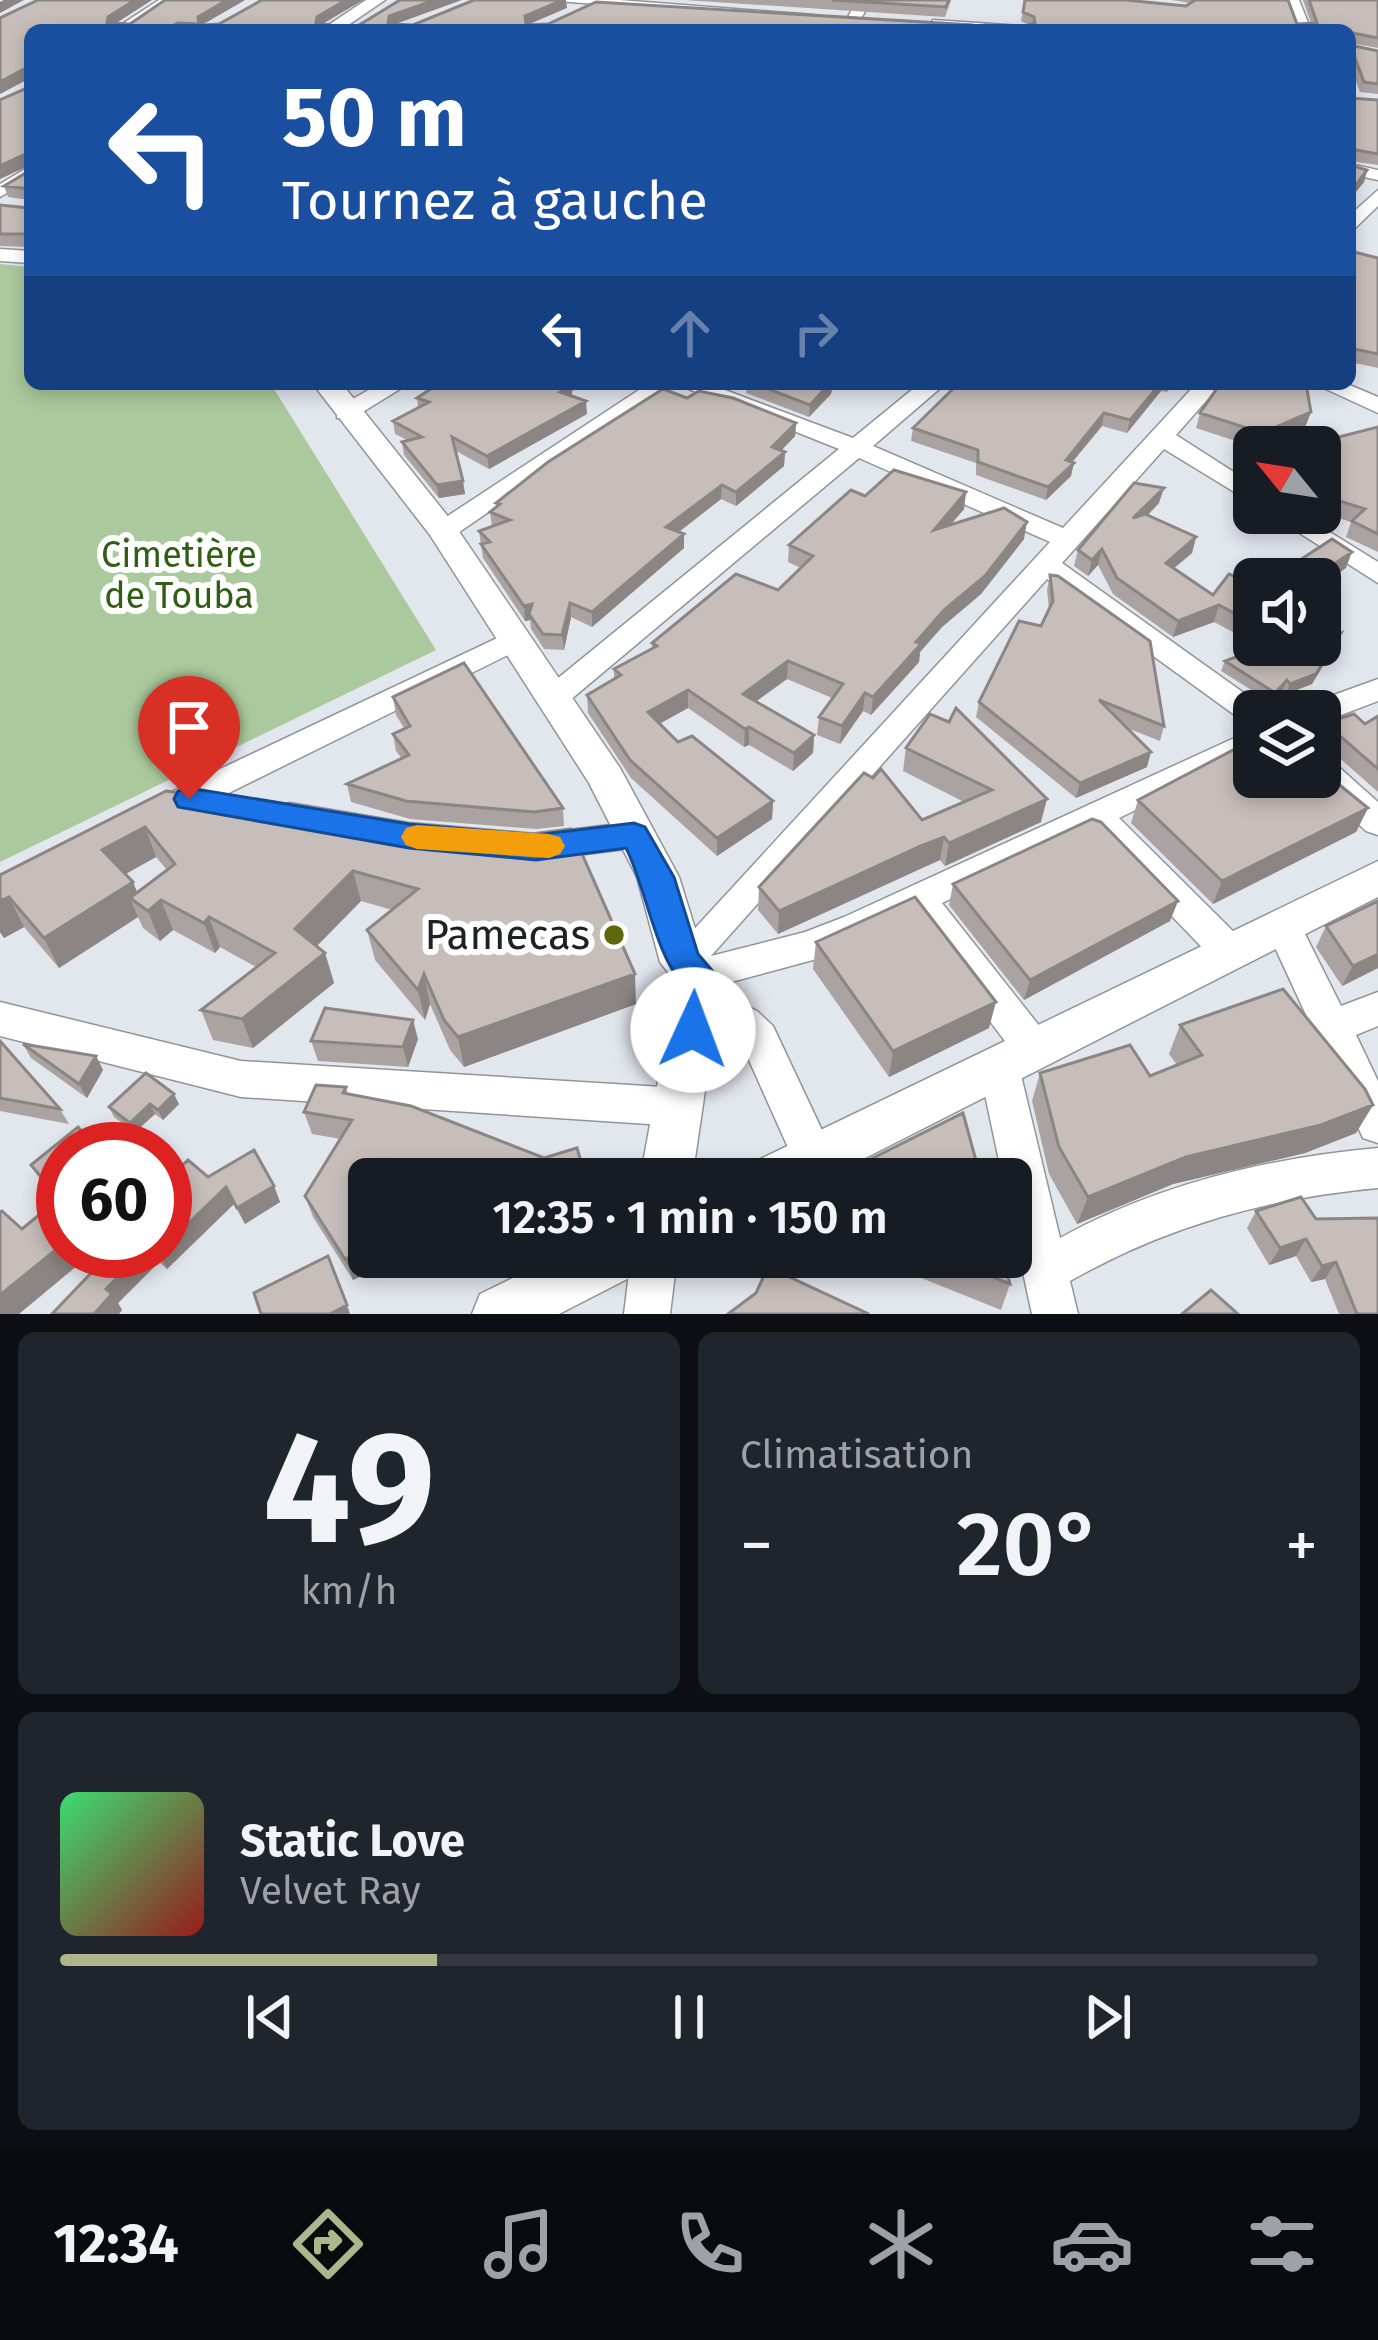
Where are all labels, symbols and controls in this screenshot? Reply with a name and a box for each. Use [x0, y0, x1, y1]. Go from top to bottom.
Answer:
text: 50 m [282, 67, 467, 168]
icon: left [84, 72, 240, 228]
text: Tournez à gauche [282, 169, 708, 233]
icon: left [531, 300, 597, 366]
icon: ahead [657, 300, 723, 366]
icon: right [783, 300, 849, 366]
north arrow [1233, 426, 1341, 534]
map controls [1233, 426, 1341, 798]
park label: Cimetière de Touba [101, 533, 257, 618]
button: sound [1233, 558, 1341, 666]
pin [138, 676, 240, 799]
button: layers [1233, 690, 1341, 798]
icon: arrive [156, 694, 222, 760]
place label: Pamecas [424, 910, 590, 960]
marker: Pamecas [601, 922, 627, 948]
position arrow [630, 967, 756, 1093]
speed limit sign: 60 [36, 1122, 192, 1278]
text: 12:35 · 1 min · 150 m [492, 1191, 888, 1245]
text: 49 [263, 1396, 435, 1583]
text: Climatisation [740, 1432, 973, 1478]
text: 20° [956, 1491, 1102, 1599]
text: − [740, 1506, 773, 1585]
text: + [1285, 1506, 1318, 1585]
text: km/h [301, 1568, 397, 1614]
text: Static Love [240, 1814, 465, 1868]
text: Velvet Ray [240, 1868, 421, 1914]
icon: previous [237, 1984, 303, 2050]
icon: pause [656, 1984, 722, 2050]
icon: next [1075, 1984, 1141, 2050]
icon: directions [286, 2202, 370, 2286]
icon: music [477, 2202, 561, 2286]
icon: phone [668, 2202, 752, 2286]
icon: climate [859, 2202, 943, 2286]
icon: car [1050, 2202, 1134, 2286]
icon: filters [1240, 2202, 1324, 2286]
text: 12:34 [53, 2212, 179, 2276]

